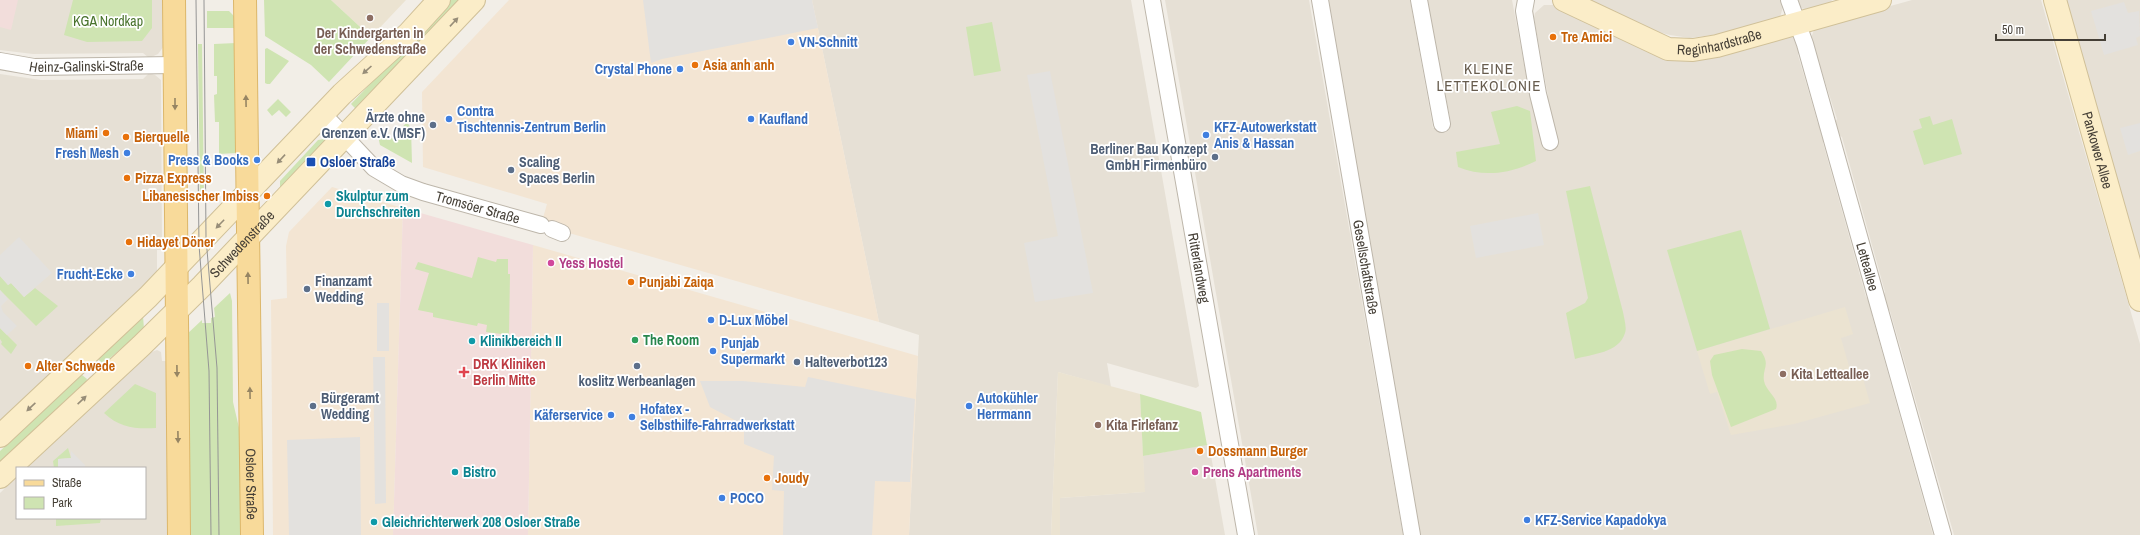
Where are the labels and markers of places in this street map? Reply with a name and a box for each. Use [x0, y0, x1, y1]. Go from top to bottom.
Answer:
marker: Der Kindergarten in der Schwedenstraße [365, 13, 375, 23]
place label: Der Kindergarten in der Schwedenstraße [314, 24, 426, 58]
place label: Tre Amici [1561, 28, 1612, 46]
marker: Tre Amici [1548, 32, 1558, 42]
place label: VN-Schnitt [799, 33, 858, 51]
marker: VN-Schnitt [786, 37, 796, 47]
place label: Asia anh anh [703, 56, 774, 74]
place label: Crystal Phone [595, 60, 672, 78]
marker: Asia anh anh [690, 60, 700, 70]
marker: Crystal Phone [675, 64, 685, 74]
place label: Contra Tischtennis-Zentrum Berlin [457, 102, 606, 136]
place label: Ärzte ohne Grenzen e.V. (MSF) [321, 108, 425, 142]
place label: Kaufland [759, 110, 808, 128]
marker: Contra Tischtennis-Zentrum Berlin [444, 114, 454, 124]
marker: Kaufland [746, 114, 756, 124]
place label: KFZ-Autowerkstatt Anis & Hassan [1214, 118, 1317, 152]
marker: Ärzte ohne Grenzen e.V. (MSF) [428, 120, 438, 130]
place label: Miami [65, 124, 98, 142]
marker: Miami [101, 128, 111, 138]
place label: Bierquelle [134, 128, 190, 146]
marker: KFZ-Autowerkstatt Anis & Hassan [1201, 130, 1211, 140]
marker: Bierquelle [121, 132, 131, 142]
place label: Berliner Bau Konzept GmbH Firmenbüro [1090, 140, 1207, 174]
place label: Fresh Mesh [55, 144, 119, 162]
marker: Fresh Mesh [122, 148, 132, 158]
place label: Press & Books [168, 151, 249, 169]
marker: Berliner Bau Konzept GmbH Firmenbüro [1210, 152, 1220, 162]
place label: Osloer Straße [320, 153, 395, 171]
place label: Scaling Spaces Berlin [519, 153, 595, 187]
marker: Press & Books [252, 155, 262, 165]
marker: Osloer Straße [305, 156, 317, 168]
marker: Scaling Spaces Berlin [506, 165, 516, 175]
place label: Pizza Express [135, 169, 212, 187]
marker: Pizza Express [122, 173, 132, 183]
place label: Libanesischer Imbiss [142, 187, 259, 205]
place label: Skulptur zum Durchschreiten [336, 187, 420, 221]
marker: Libanesischer Imbiss [262, 191, 272, 201]
marker: Skulptur zum Durchschreiten [323, 199, 333, 209]
place label: Hidayet Döner [137, 233, 215, 251]
marker: Hidayet Döner [124, 237, 134, 247]
place label: Yess Hostel [559, 254, 623, 272]
marker: Yess Hostel [546, 258, 556, 268]
place label: Frucht-Ecke [57, 265, 123, 283]
marker: Frucht-Ecke [126, 269, 136, 279]
place label: Finanzamt Wedding [315, 272, 372, 306]
place label: Punjabi Zaiqa [639, 273, 714, 291]
marker: Punjabi Zaiqa [626, 277, 636, 287]
marker: Finanzamt Wedding [302, 284, 312, 294]
place label: D-Lux Möbel [719, 311, 788, 329]
marker: D-Lux Möbel [706, 315, 716, 325]
place label: The Room [643, 331, 699, 349]
place label: Klinikbereich II [480, 332, 562, 350]
place label: Punjab Supermarkt [721, 334, 785, 368]
marker: The Room [630, 335, 640, 345]
marker: Klinikbereich II [467, 336, 477, 346]
marker: Punjab Supermarkt [708, 346, 718, 356]
place label: Halteverbot123 [805, 353, 887, 371]
place label: DRK Kliniken Berlin Mitte [473, 355, 546, 389]
place label: Alter Schwede [36, 357, 115, 375]
marker: Halteverbot123 [792, 357, 802, 367]
marker: Alter Schwede [23, 361, 33, 371]
marker: koslitz Werbeanlagen [632, 361, 642, 371]
place label: Kita Letteallee [1791, 365, 1869, 383]
marker: DRK Kliniken Berlin Mitte [458, 366, 470, 378]
marker: Kita Letteallee [1778, 369, 1788, 379]
place label: koslitz Werbeanlagen [578, 372, 696, 390]
place label: Bürgeramt Wedding [321, 389, 379, 423]
place label: Autokühler Herrmann [977, 389, 1038, 423]
place label: Hofatex - Selbsthilfe-Fahrradwerkstatt [640, 400, 795, 434]
marker: Bürgeramt Wedding [308, 401, 318, 411]
marker: Autokühler Herrmann [964, 401, 974, 411]
place label: Käferservice [534, 406, 603, 424]
marker: Käferservice [606, 410, 616, 420]
marker: Hofatex - Selbsthilfe-Fahrradwerkstatt [627, 412, 637, 422]
place label: Kita Firlefanz [1106, 416, 1178, 434]
marker: Kita Firlefanz [1093, 420, 1103, 430]
place label: Dossmann Burger [1208, 442, 1308, 460]
marker: Dossmann Burger [1195, 446, 1205, 456]
place label: Bistro [463, 463, 496, 481]
place label: Prens Apartments [1203, 463, 1301, 481]
marker: Bistro [450, 467, 460, 477]
marker: Prens Apartments [1190, 467, 1200, 477]
place label: Joudy [775, 469, 809, 487]
marker: Joudy [762, 473, 772, 483]
place label: POCO [730, 489, 764, 507]
marker: POCO [717, 493, 727, 503]
place label: KFZ-Service Kapadokya [1535, 511, 1667, 529]
place label: Gleichrichterwerk 208 Osloer Straße [382, 513, 580, 531]
marker: KFZ-Service Kapadokya [1522, 515, 1532, 525]
marker: Gleichrichterwerk 208 Osloer Straße [369, 517, 379, 527]

